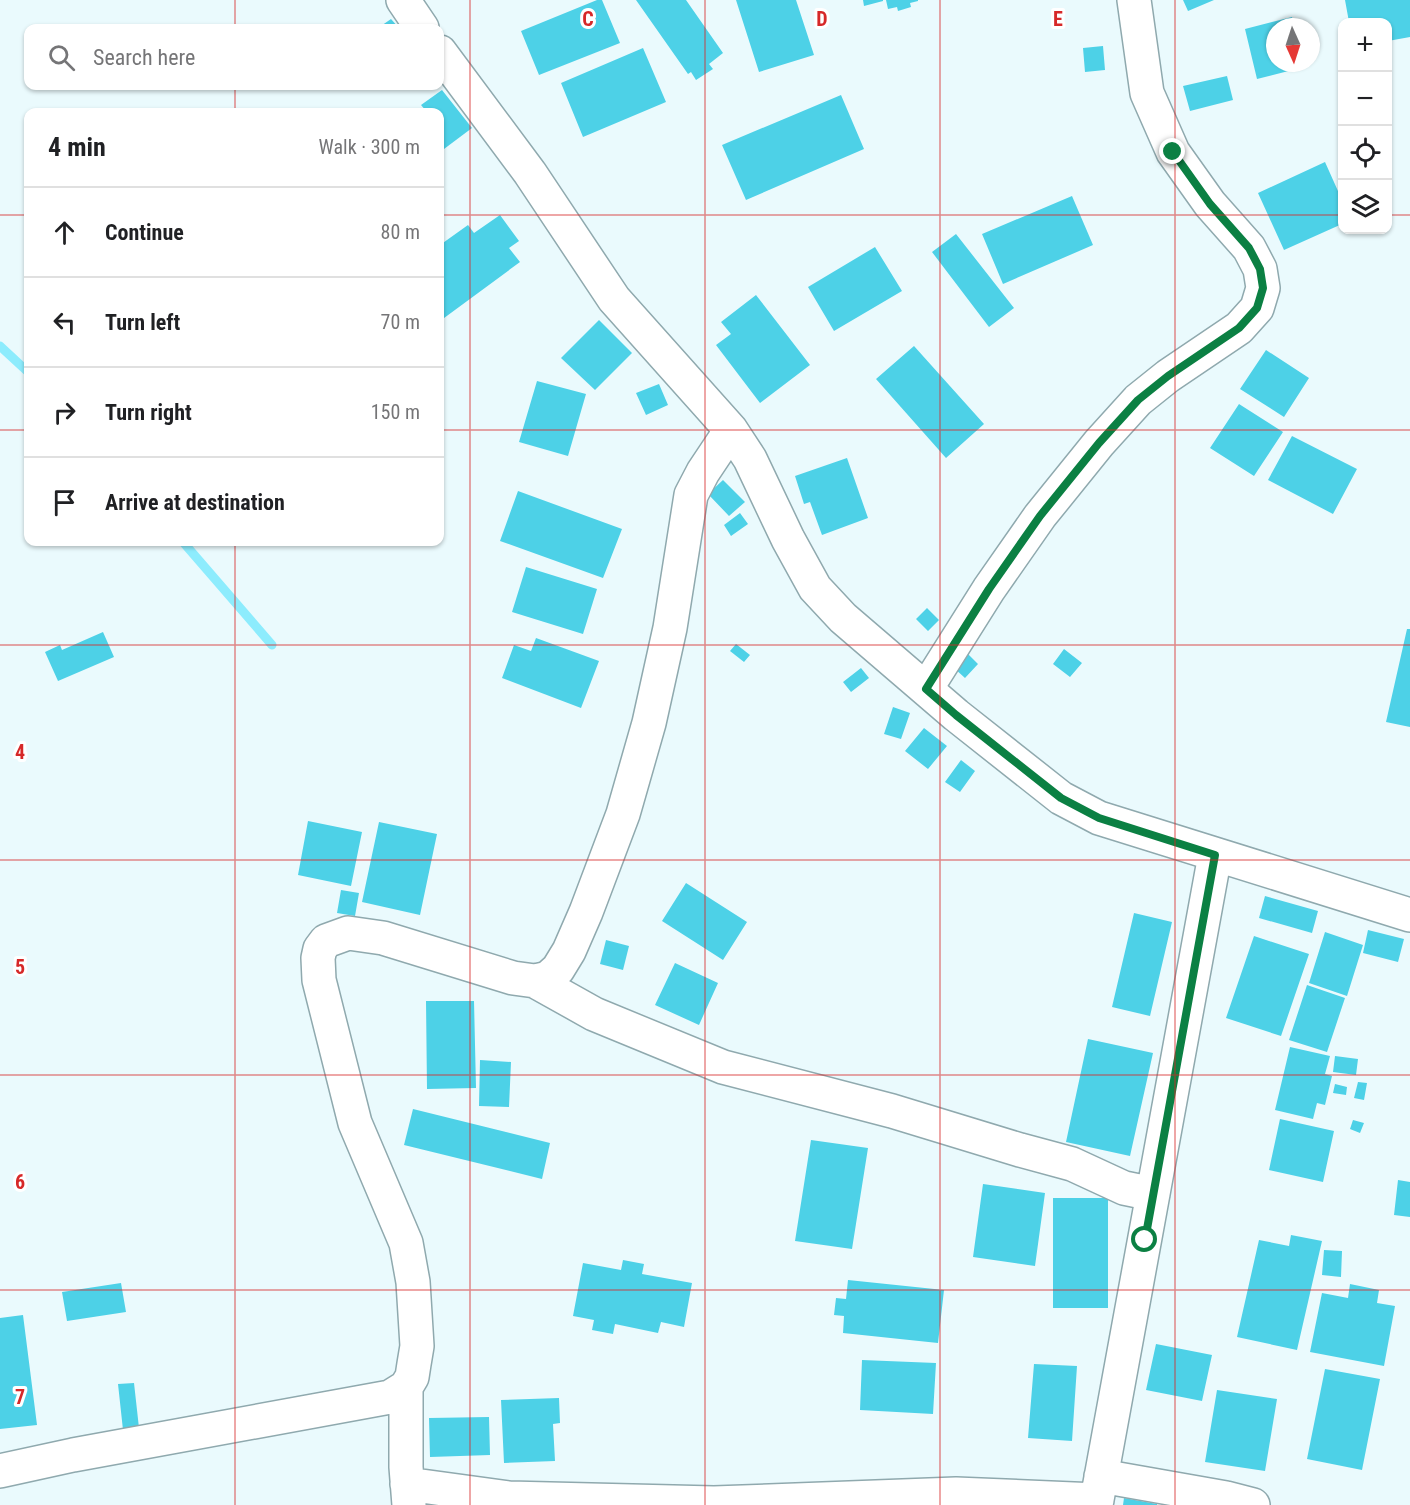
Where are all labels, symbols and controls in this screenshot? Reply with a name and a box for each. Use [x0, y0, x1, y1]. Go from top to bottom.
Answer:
text: C [582, 7, 594, 31]
text: D [816, 7, 828, 31]
text: E [1053, 7, 1063, 31]
north arrow [1266, 18, 1320, 72]
map controls [1338, 18, 1392, 234]
button: + [1338, 18, 1392, 72]
search box [24, 24, 444, 90]
icon: search [45, 41, 78, 74]
text: Search here [93, 45, 195, 70]
button: − [1338, 72, 1392, 126]
button: locate [1338, 126, 1392, 180]
text: 4 min [48, 132, 106, 162]
text: Walk · 300 m [319, 135, 420, 159]
route end [1159, 138, 1185, 164]
button: layers [1338, 180, 1392, 234]
icon: ahead [48, 216, 81, 249]
text: Continue [105, 220, 184, 245]
text: 80 m [381, 220, 420, 244]
icon: left [48, 306, 81, 339]
text: Turn left [105, 310, 180, 335]
text: 70 m [381, 310, 420, 334]
icon: right [48, 396, 81, 429]
text: Turn right [105, 400, 192, 425]
text: 150 m [371, 400, 420, 424]
icon: arrive [48, 486, 81, 519]
text: Arrive at destination [105, 490, 285, 515]
text: 4 [15, 740, 25, 764]
text: 5 [15, 955, 25, 979]
text: 6 [15, 1170, 25, 1194]
route start [1131, 1226, 1157, 1252]
text: 7 [15, 1385, 25, 1409]

